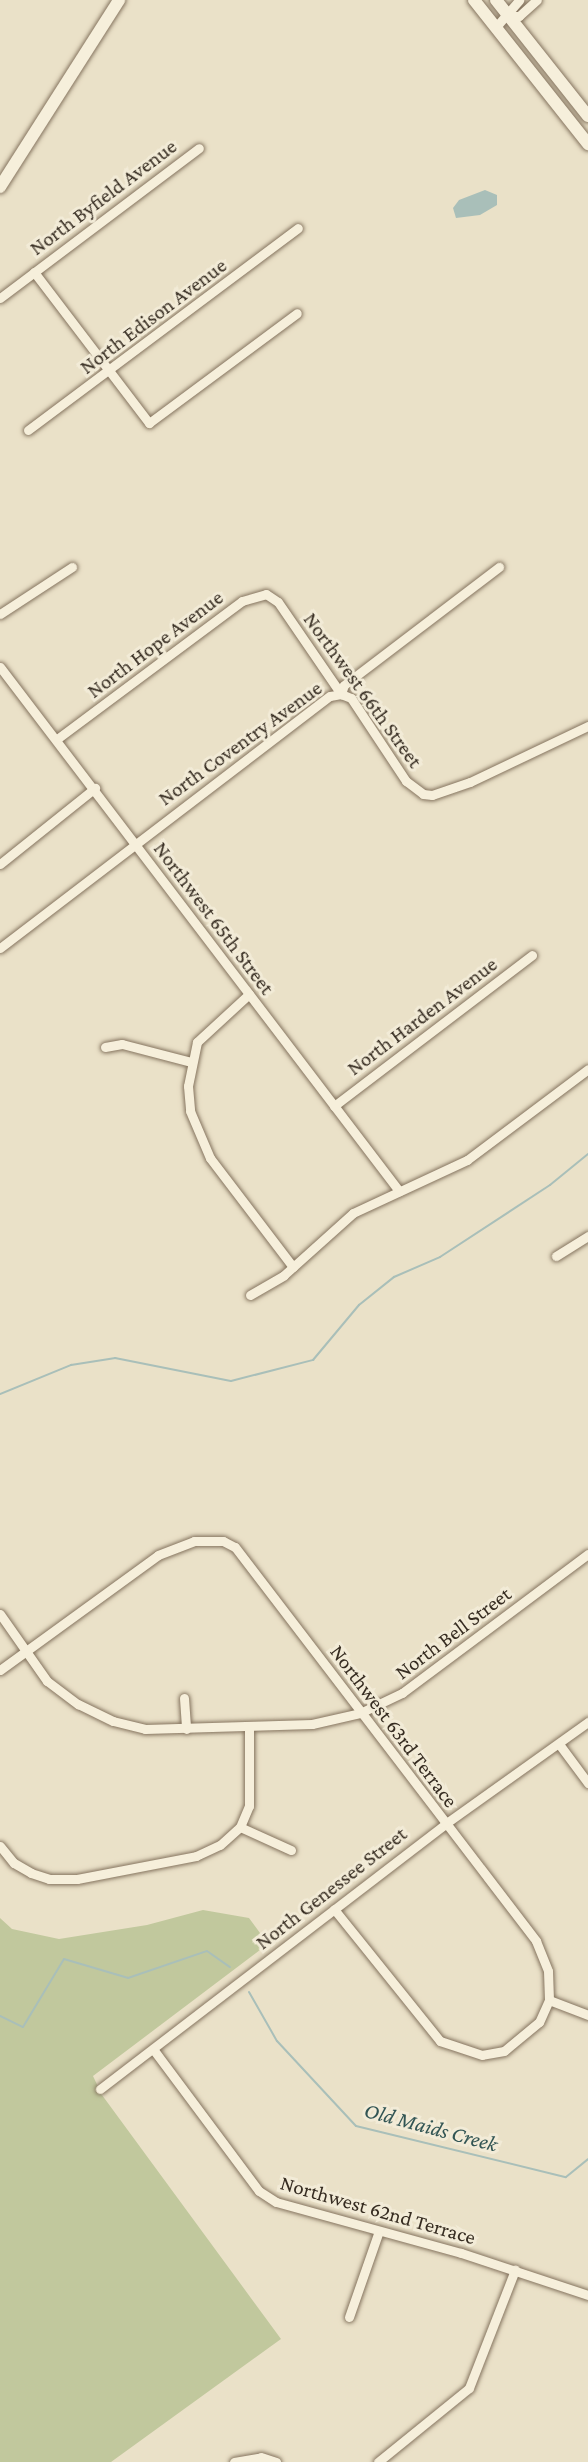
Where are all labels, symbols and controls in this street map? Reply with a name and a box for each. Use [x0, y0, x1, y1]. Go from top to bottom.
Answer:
street label: North Byfield Avenue [24, 133, 182, 261]
street label: North Edison Avenue [75, 253, 231, 379]
street label: North Hope Avenue [82, 585, 228, 703]
street label: Northwest 66th Street [298, 607, 428, 773]
street label: North Coventry Avenue [153, 675, 327, 811]
street label: Northwest 65th Street [148, 837, 280, 999]
street label: North Harden Avenue [342, 951, 502, 1081]
street label: North Bell Street [390, 1581, 516, 1685]
street label: Northwest 63rd Terrace [325, 1640, 463, 1812]
street label: North Genessee Street [250, 1821, 412, 1955]
water label: Old Maids Creek [361, 2097, 501, 2157]
street label: Northwest 62nd Terrace [278, 2170, 478, 2250]

